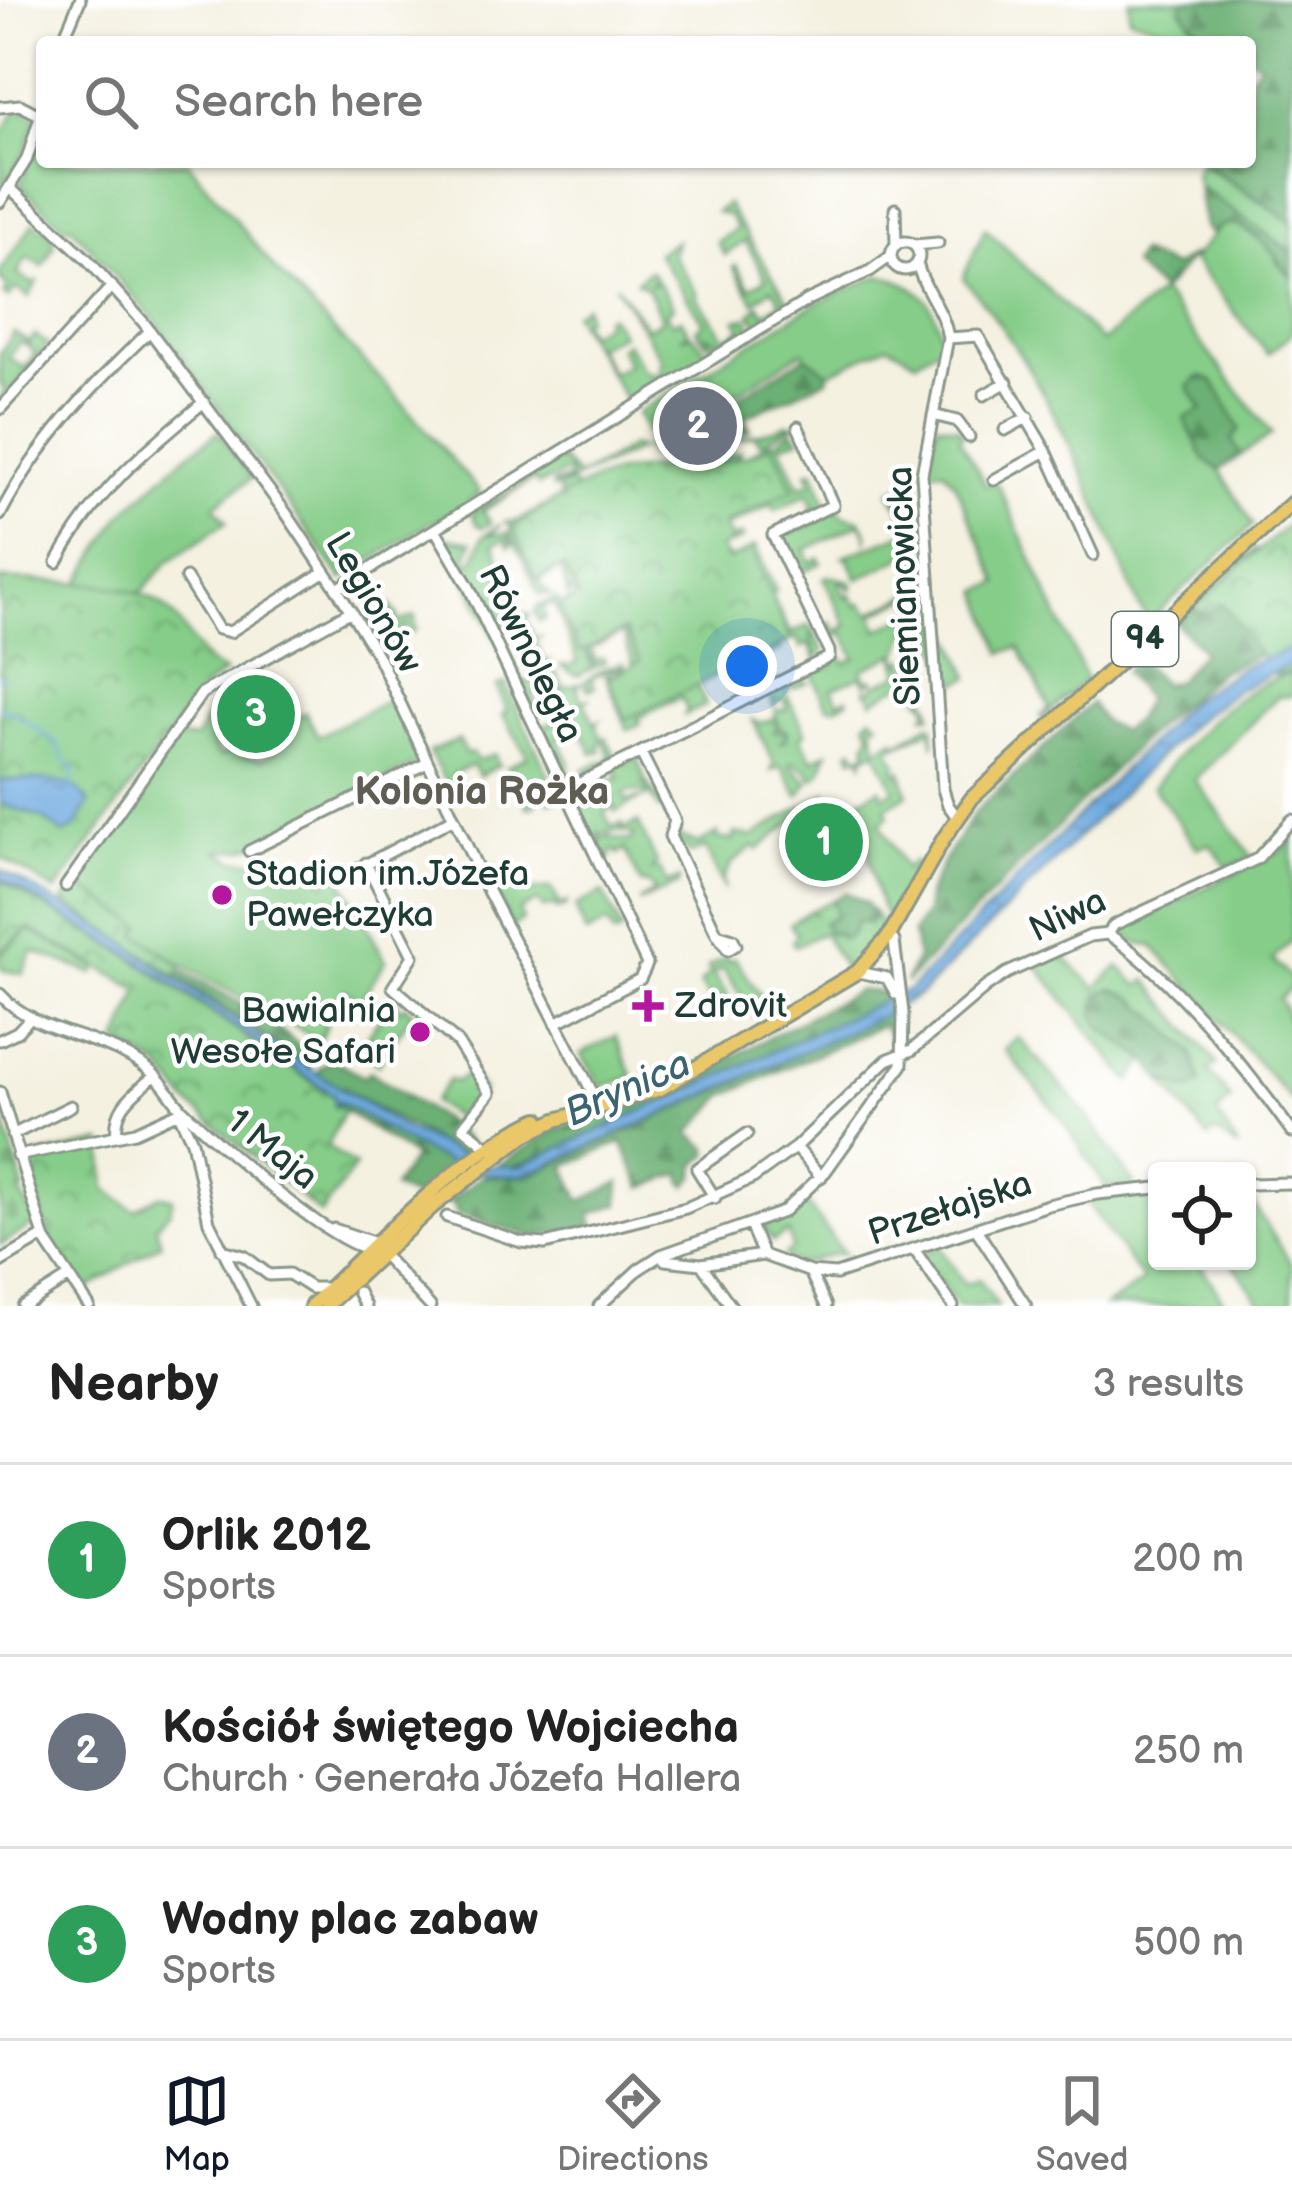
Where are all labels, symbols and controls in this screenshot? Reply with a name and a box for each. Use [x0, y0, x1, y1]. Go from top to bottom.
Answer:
search box [36, 36, 1256, 168]
icon: search [78, 69, 144, 135]
text: Search here [174, 75, 423, 130]
pin: 2 [659, 381, 737, 471]
street label: Siemianowicka [879, 465, 931, 707]
street label: Legionów [316, 525, 430, 681]
street label: Równoległa [469, 558, 591, 750]
road number: 94 [1112, 612, 1178, 666]
your location [717, 636, 777, 696]
pin: 3 [217, 669, 295, 759]
district label: Kolonia Rożka [355, 769, 609, 816]
pin: 1 [785, 797, 863, 887]
place label: Stadion im.Józefa Pawełczyka [246, 853, 529, 937]
street label: Niwa [1023, 880, 1113, 952]
marker: Stadion im.Józefa Pawełczyka [209, 882, 235, 908]
place label: Zdrovit [674, 985, 787, 1028]
place label: Bawialnia Wesołe Safari [170, 990, 396, 1074]
marker: Zdrovit [632, 990, 664, 1022]
marker: Bawialnia Wesołe Safari [407, 1019, 433, 1045]
water label: Brynica [558, 1041, 698, 1137]
street label: 1 Maja [218, 1101, 326, 1199]
street label: Przełajska [863, 1162, 1037, 1256]
map controls [1148, 1162, 1256, 1270]
button: locate [1148, 1162, 1256, 1270]
text: Nearby [48, 1354, 219, 1415]
text: 3 results [1092, 1361, 1244, 1408]
text: Orlik 2012 [162, 1509, 371, 1564]
text: 1 [79, 1536, 95, 1583]
text: 200 m [1132, 1536, 1244, 1583]
text: Sports [162, 1564, 276, 1611]
text: Kościół świętego Wojciecha [162, 1701, 739, 1756]
text: 2 [75, 1728, 99, 1775]
text: 250 m [1133, 1728, 1244, 1775]
text: Church · Generała Józefa Hallera [162, 1756, 741, 1803]
text: Wodny plac zabaw [162, 1893, 538, 1948]
text: 3 [76, 1920, 98, 1967]
text: 500 m [1133, 1920, 1244, 1967]
text: Sports [162, 1948, 276, 1995]
tab: Map [164, 2068, 230, 2180]
tab: Directions [557, 2068, 709, 2180]
tab: Saved [1036, 2068, 1128, 2180]

